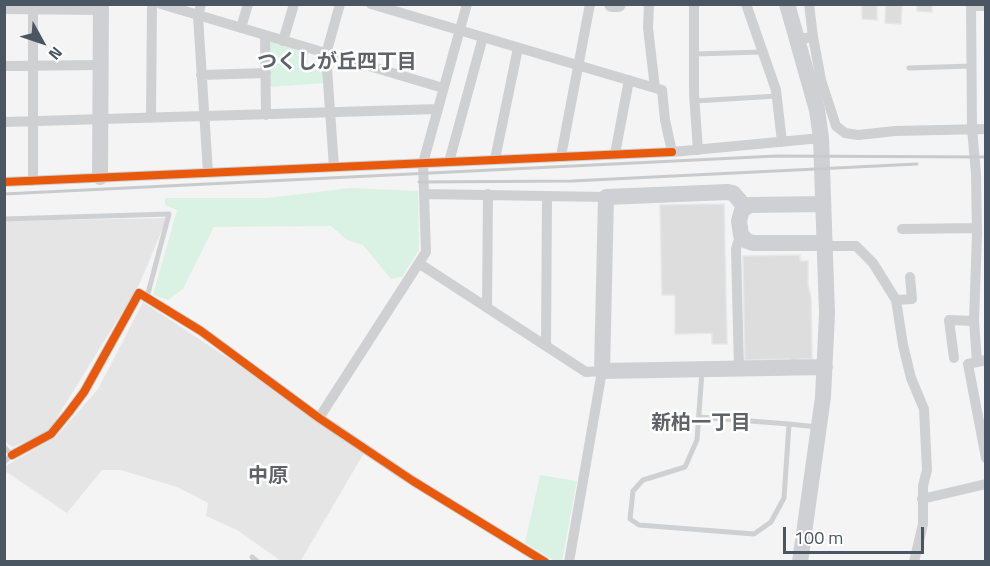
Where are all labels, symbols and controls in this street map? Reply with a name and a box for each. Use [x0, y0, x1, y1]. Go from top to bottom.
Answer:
north arrow [12, 12, 72, 72]
text: N [43, 42, 69, 66]
district label: つくしが丘四丁目 [257, 51, 417, 75]
district label: 新柏一丁目 [651, 412, 751, 436]
district label: 中原 [248, 465, 288, 489]
scale bar [786, 515, 927, 553]
text: 100 m [794, 524, 843, 551]

